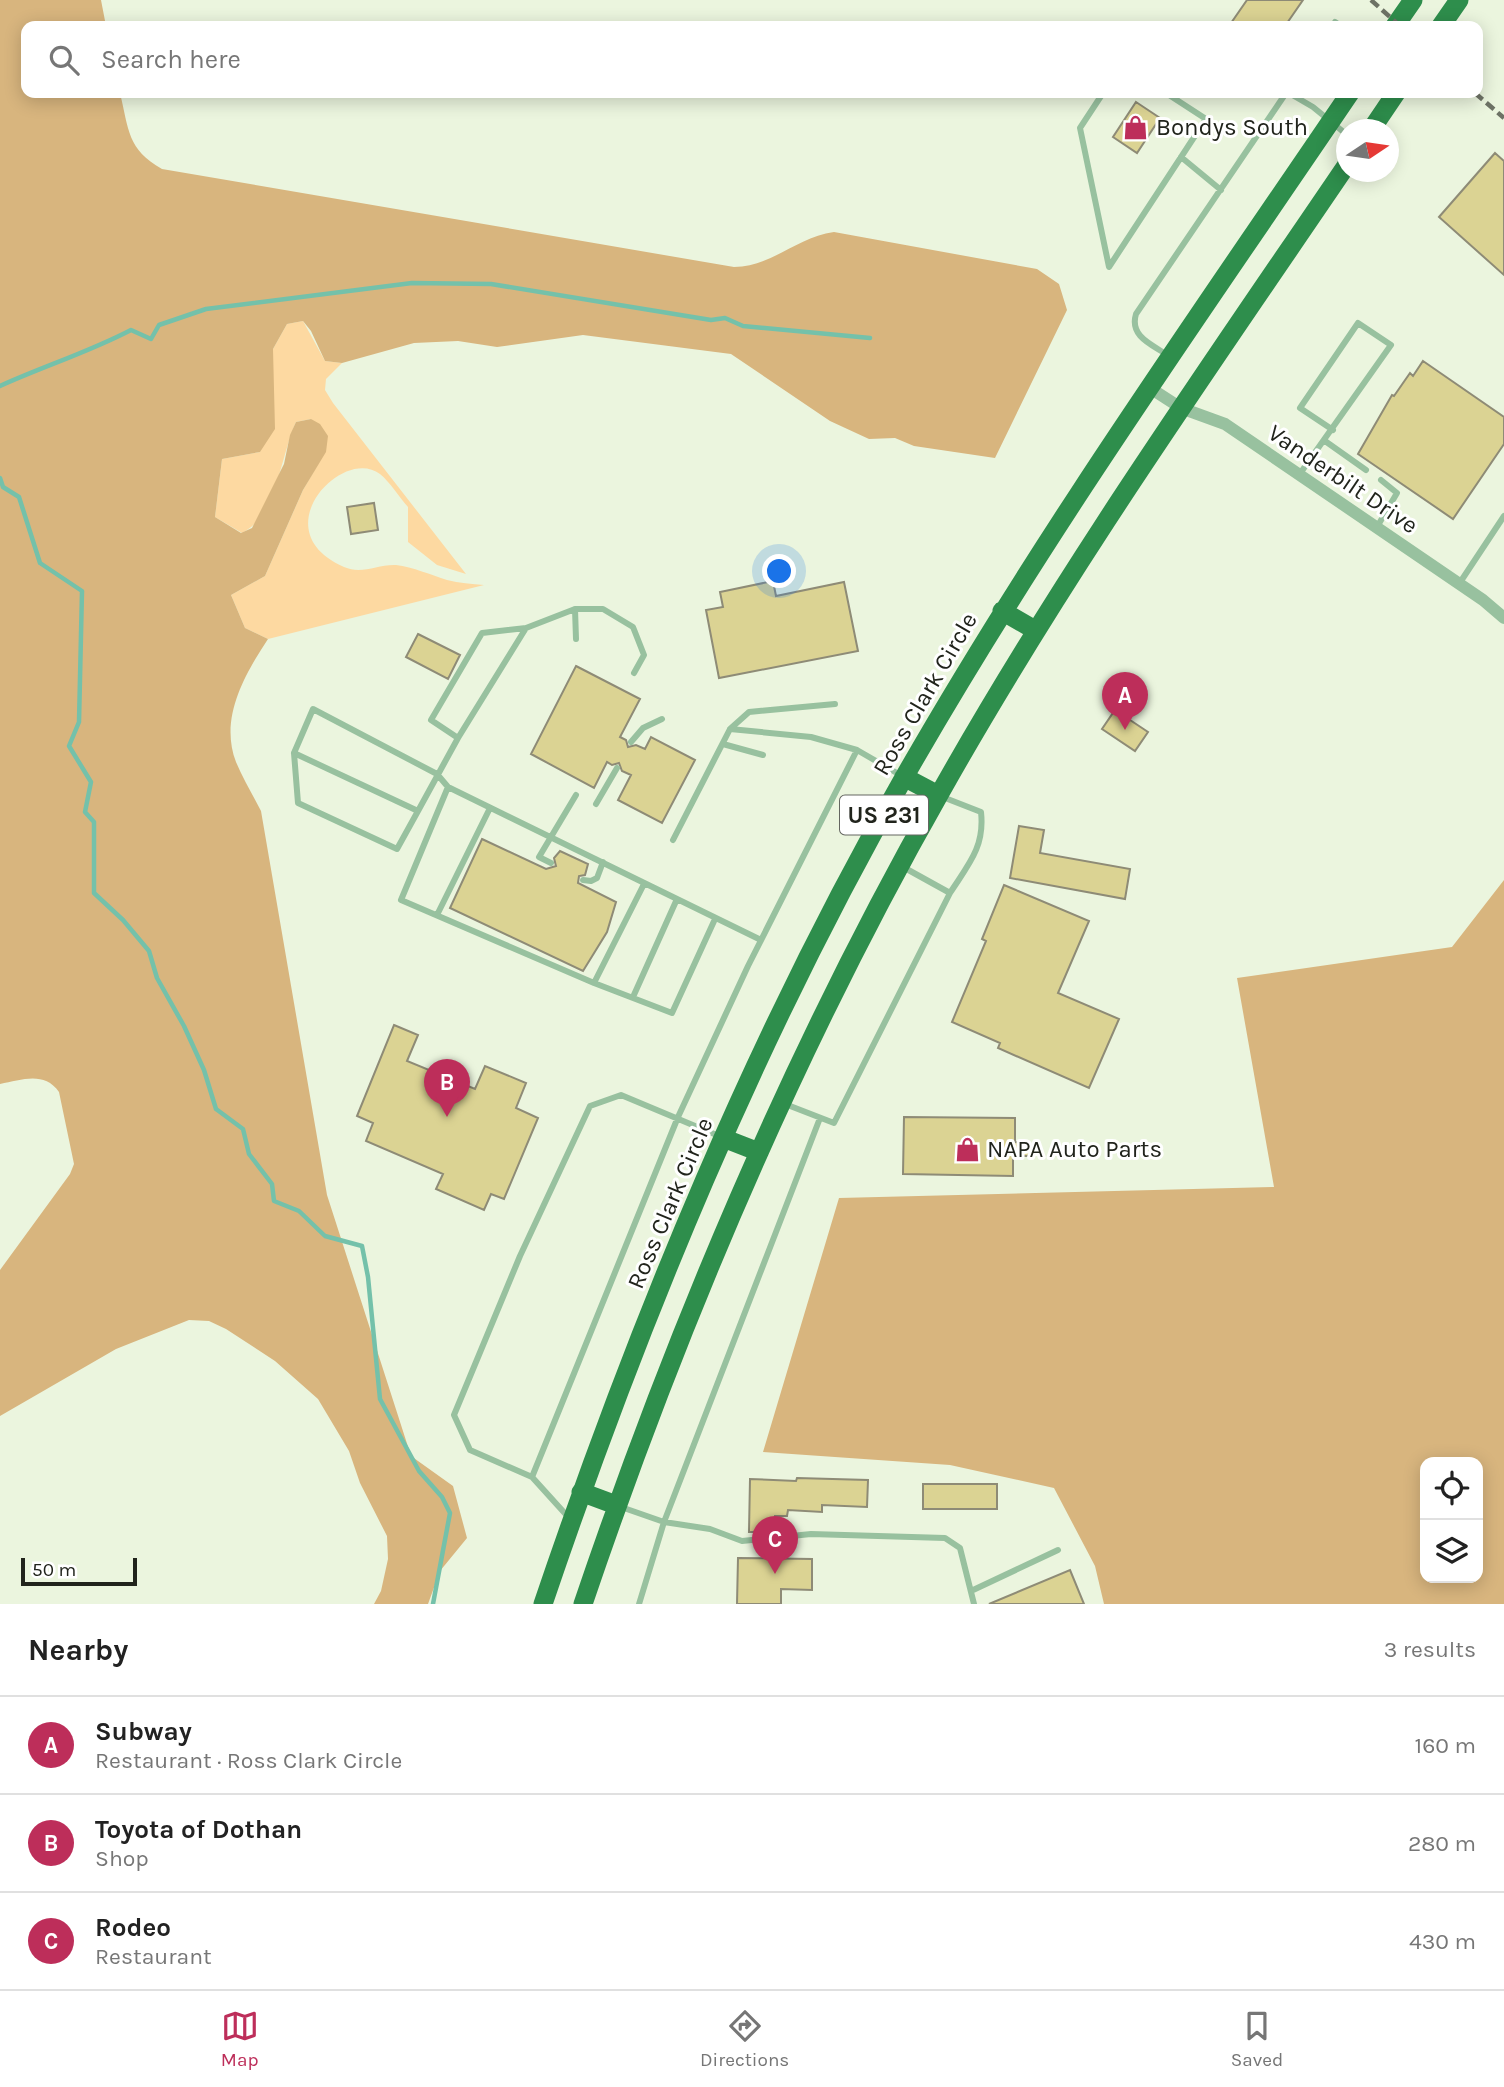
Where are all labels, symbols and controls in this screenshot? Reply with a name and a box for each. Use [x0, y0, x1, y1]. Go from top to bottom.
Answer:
search box [21, 21, 1483, 98]
icon: search [45, 41, 83, 79]
text: Search here [101, 44, 241, 75]
shop icon: Bondys South [1122, 113, 1150, 141]
place label: Bondys South [1156, 113, 1308, 141]
north arrow [1336, 119, 1399, 182]
street label: Vanderbilt Drive [1263, 419, 1423, 539]
your location [762, 554, 796, 588]
street label: Ross Clark Circle [867, 608, 983, 780]
pin: A [1102, 672, 1148, 730]
road number: US 231 [840, 796, 928, 834]
pin: B [424, 1059, 470, 1117]
street label: Ross Clark Circle [621, 1113, 719, 1293]
shop icon: NAPA Auto Parts [953, 1135, 981, 1163]
place label: NAPA Auto Parts [987, 1135, 1162, 1163]
map controls [1420, 1457, 1483, 1583]
button: locate [1420, 1457, 1483, 1520]
pin: C [752, 1516, 798, 1574]
button: layers [1420, 1520, 1483, 1583]
scale bar [21, 1555, 136, 1587]
text: 50 m [32, 1559, 76, 1581]
text: Nearby [28, 1632, 128, 1668]
text: 3 results [1384, 1636, 1476, 1663]
text: Subway [95, 1716, 192, 1747]
text: A [44, 1732, 58, 1759]
text: 160 m [1415, 1732, 1476, 1759]
text: Restaurant · Ross Clark Circle [95, 1747, 402, 1774]
text: Toyota of Dothan [95, 1814, 302, 1845]
text: B [44, 1830, 58, 1857]
text: 280 m [1408, 1830, 1476, 1857]
text: Shop [95, 1845, 149, 1872]
text: Rodeo [95, 1912, 171, 1943]
text: C [44, 1928, 58, 1955]
text: 430 m [1409, 1928, 1476, 1955]
text: Restaurant [95, 1943, 212, 1970]
tab: Map [221, 2007, 259, 2071]
tab: Directions [700, 2007, 789, 2071]
tab: Saved [1231, 2007, 1283, 2071]

